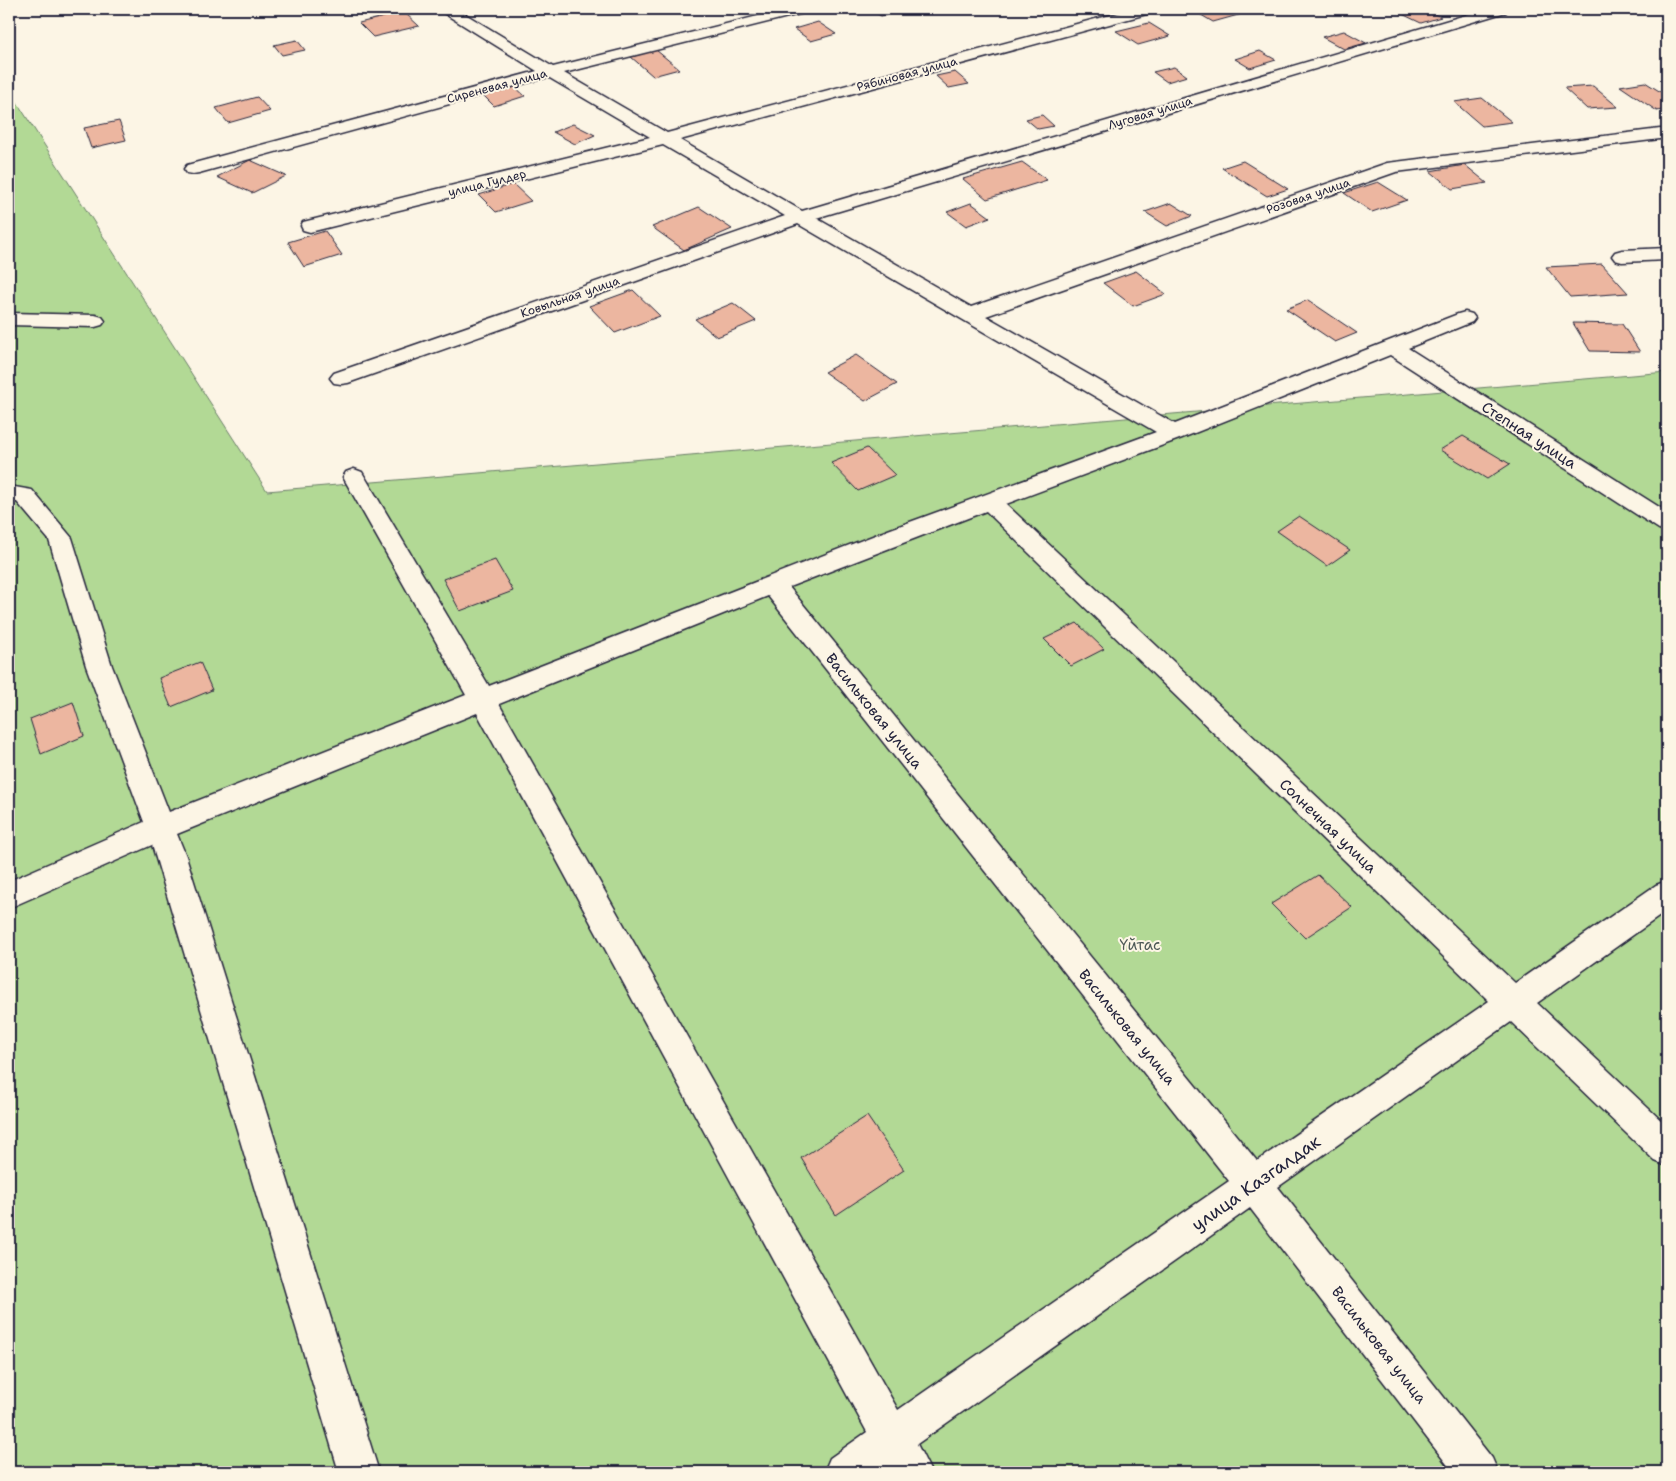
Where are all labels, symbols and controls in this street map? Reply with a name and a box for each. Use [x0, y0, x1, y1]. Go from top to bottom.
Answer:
street label: Рябиновая улица [855, 53, 960, 95]
street label: Сиреневая улица [445, 65, 549, 107]
street label: Луговая улица [1106, 92, 1195, 133]
street label: улица Гулдер [446, 166, 528, 200]
street label: Розовая улица [1264, 174, 1353, 218]
street label: Ковыльная улица [518, 272, 622, 321]
street label: Степная улица [1478, 397, 1581, 474]
street label: Васильковая улица [821, 649, 927, 774]
street label: Солнечная улица [1275, 774, 1381, 878]
park label: Үйтас [1120, 935, 1160, 955]
street label: Васильковая улица [1074, 965, 1180, 1090]
street label: улица Казгалдак [1187, 1129, 1326, 1237]
street label: Васильковая улица [1327, 1282, 1431, 1408]

